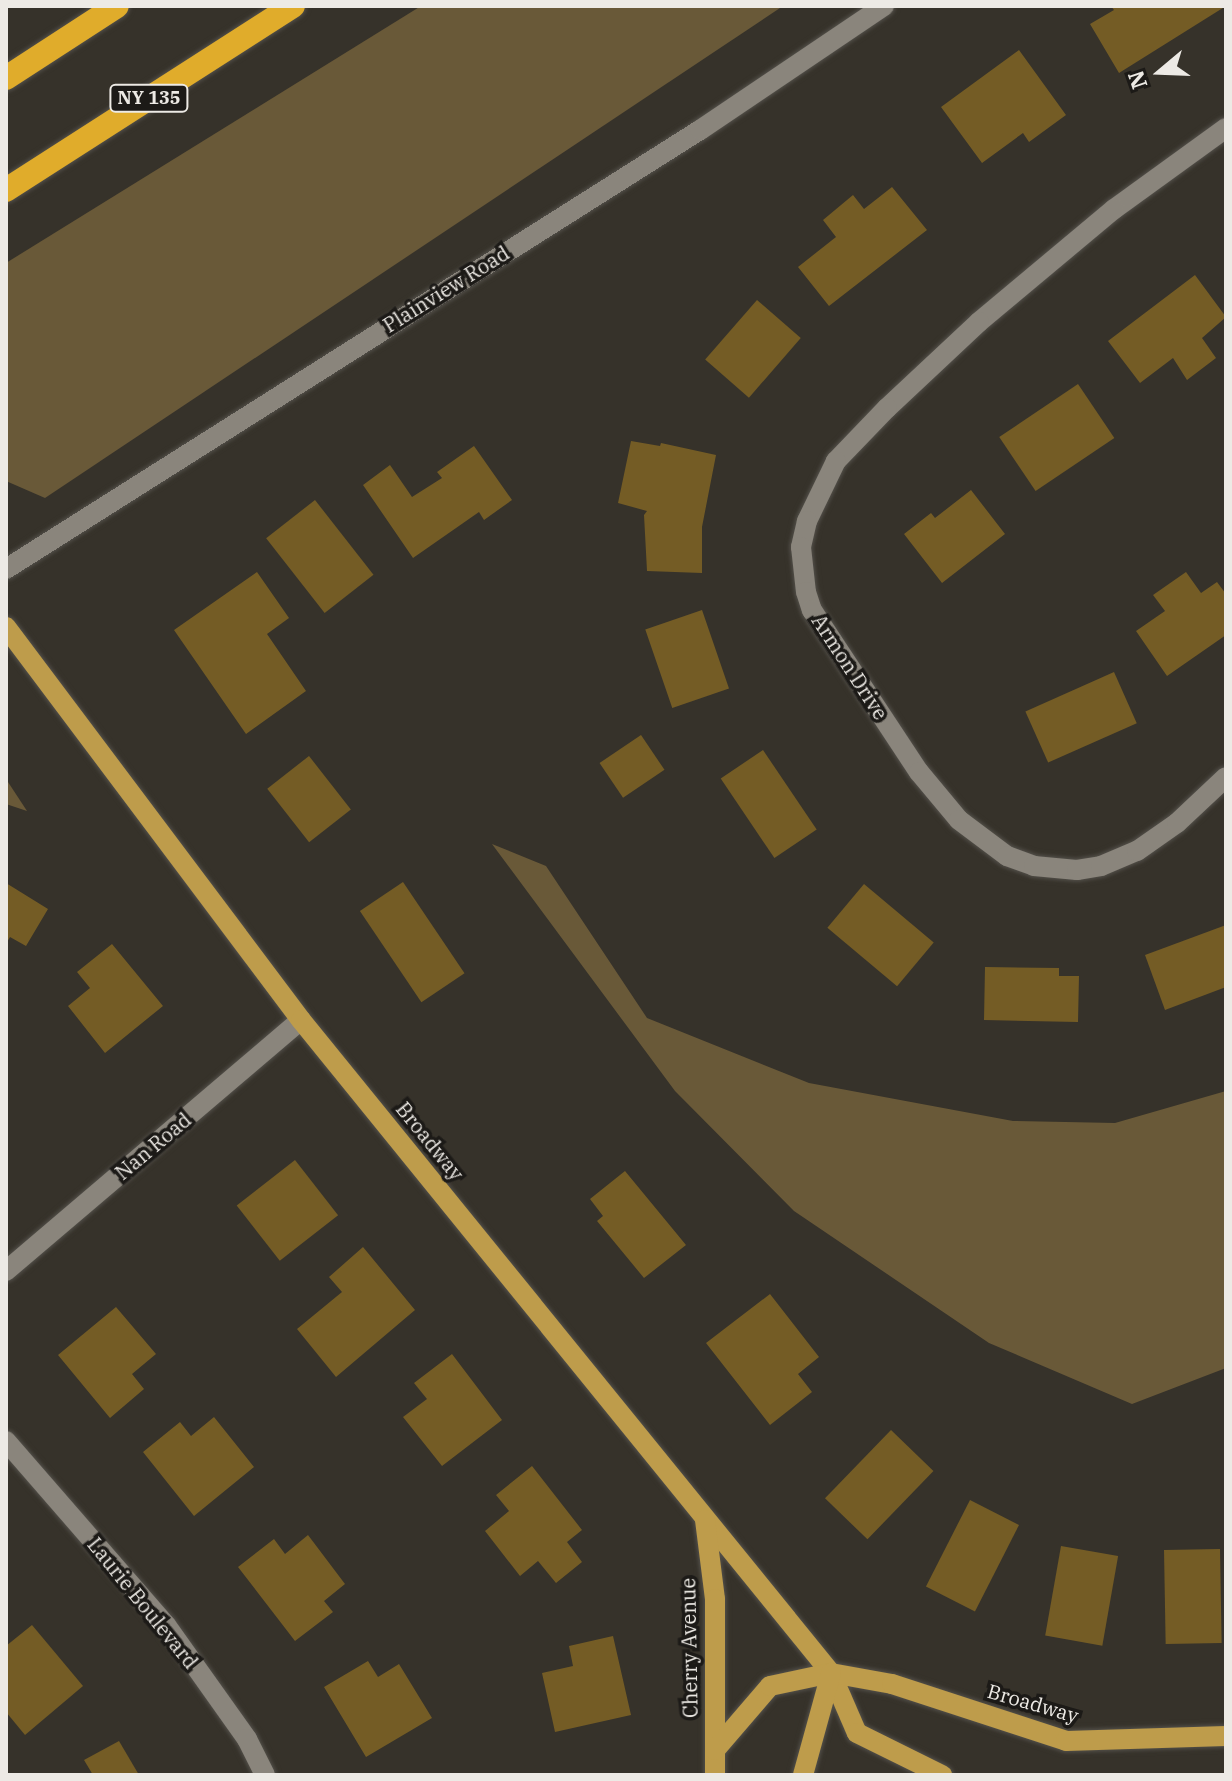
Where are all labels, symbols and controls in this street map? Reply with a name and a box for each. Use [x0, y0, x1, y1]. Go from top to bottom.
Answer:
north arrow [1120, 32, 1200, 112]
text: N [1120, 67, 1153, 93]
road number: NY 135 [109, 84, 189, 112]
street label: Plainview Road [379, 241, 513, 337]
street label: Armon Drive [807, 610, 893, 724]
street label: Broadway [391, 1097, 469, 1185]
street label: Nan Road [110, 1107, 196, 1185]
street label: Laurie Boulevard [83, 1533, 203, 1673]
street label: Cherry Avenue [676, 1578, 702, 1718]
street label: Broadway [985, 1679, 1081, 1727]

